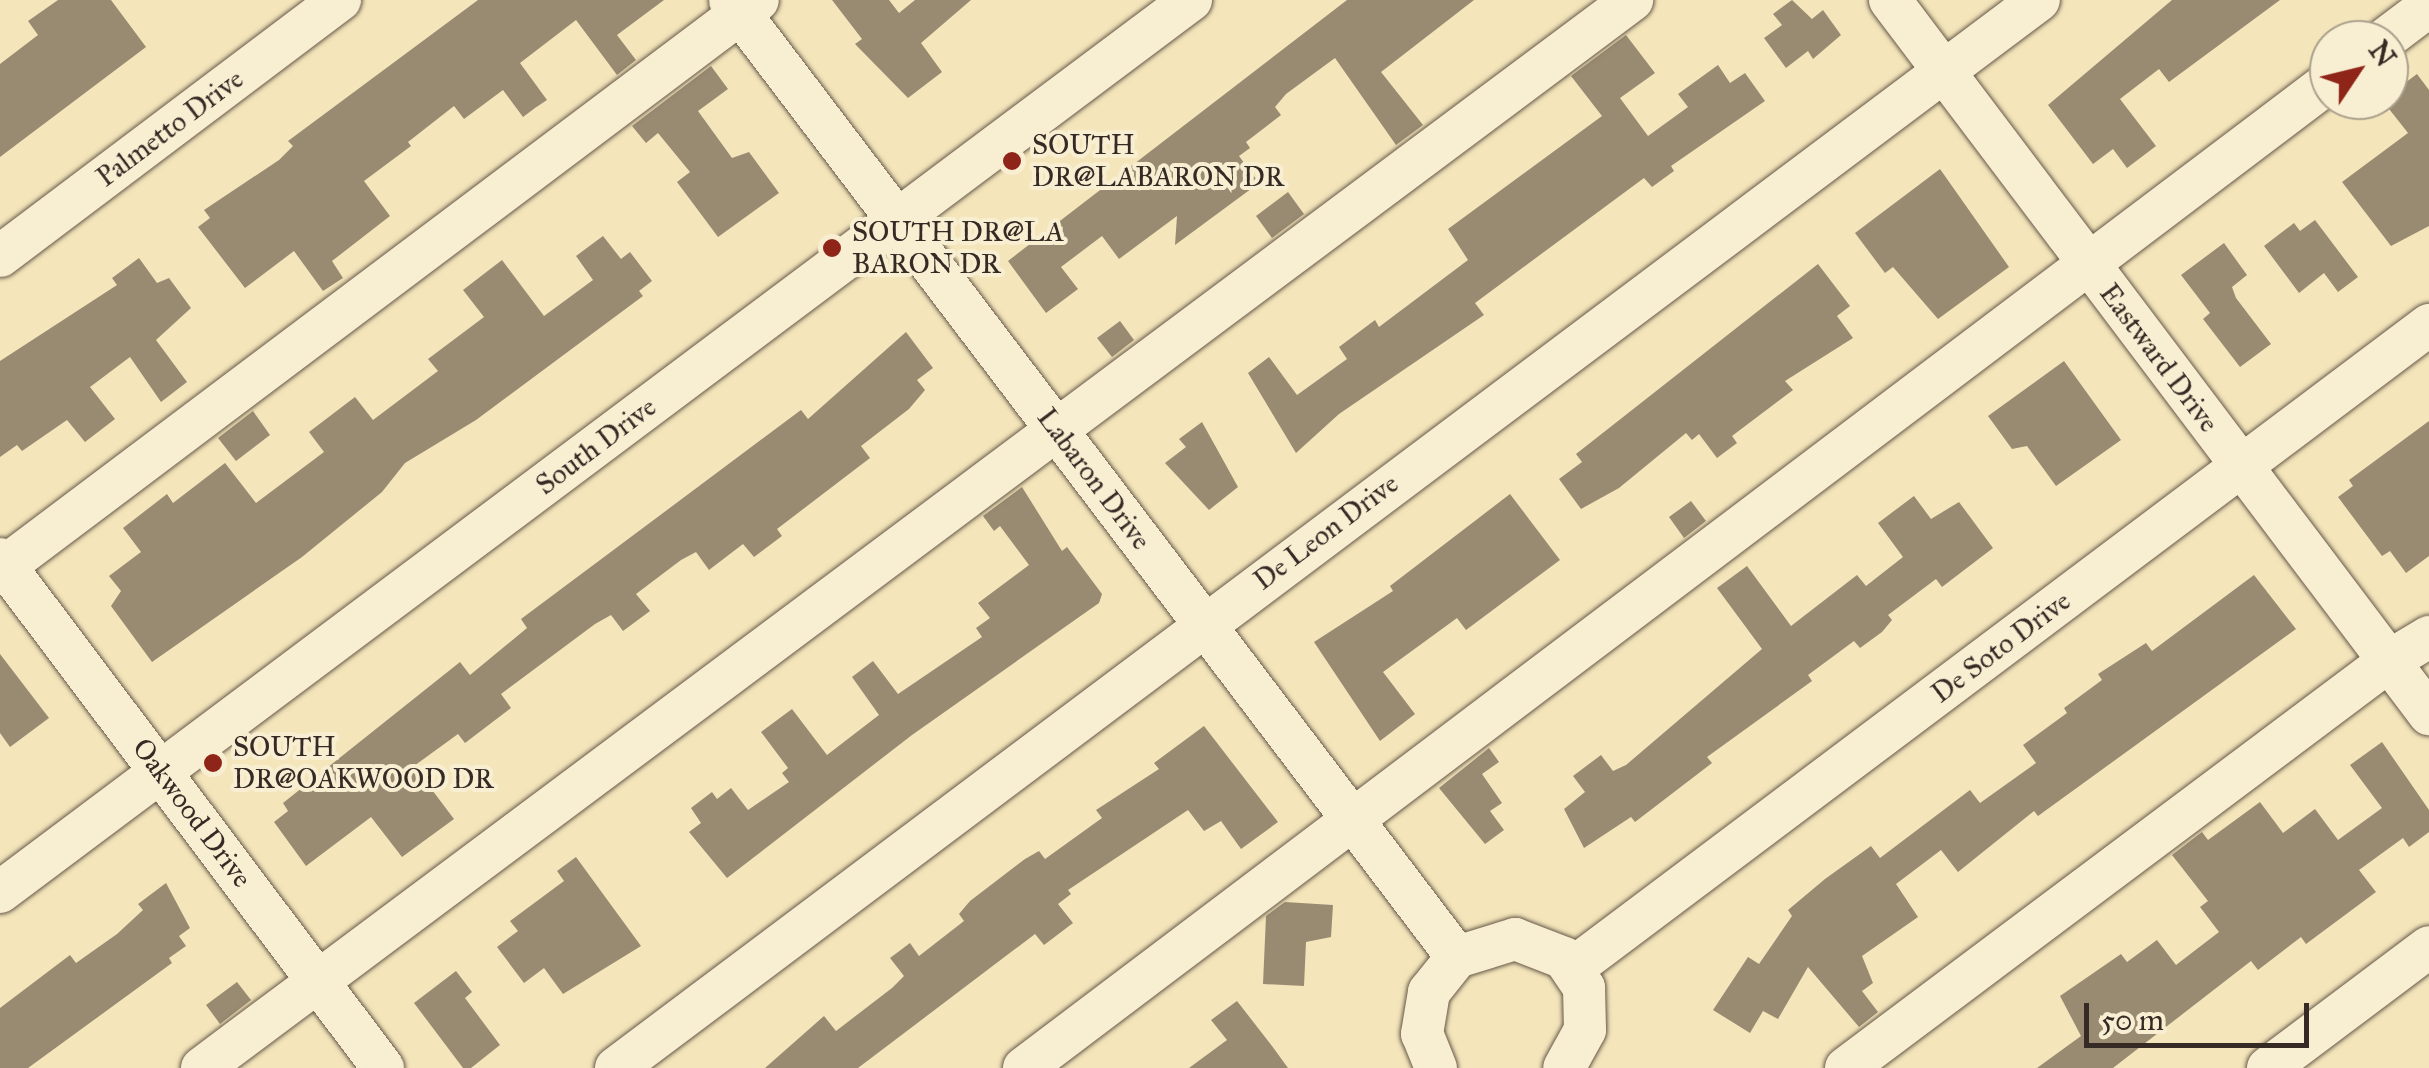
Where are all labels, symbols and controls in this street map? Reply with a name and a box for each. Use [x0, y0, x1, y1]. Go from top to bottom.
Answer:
north arrow [2309, 20, 2409, 120]
text: N [2361, 34, 2403, 73]
street label: Palmetto Drive [90, 62, 250, 194]
place label: SOUTH DR@LABARON DR [1032, 128, 1284, 194]
marker: SOUTH DR@LABARON DR [1001, 150, 1023, 172]
place label: SOUTH DR@LA BARON DR [852, 215, 1064, 281]
marker: SOUTH DR@LA BARON DR [821, 237, 843, 259]
street label: Eastward Drive [2092, 277, 2226, 439]
street label: South Drive [529, 390, 663, 502]
street label: Labaron Drive [1030, 402, 1158, 556]
street label: De Leon Drive [1247, 467, 1405, 597]
street label: De Soto Drive [1925, 584, 2077, 710]
place label: SOUTH DR@OAKWOOD DR [233, 730, 494, 796]
street label: Oakwood Drive [125, 732, 259, 894]
marker: SOUTH DR@OAKWOOD DR [202, 752, 224, 774]
scale bar [2089, 983, 2314, 1045]
text: 50 m [2101, 1002, 2164, 1038]

